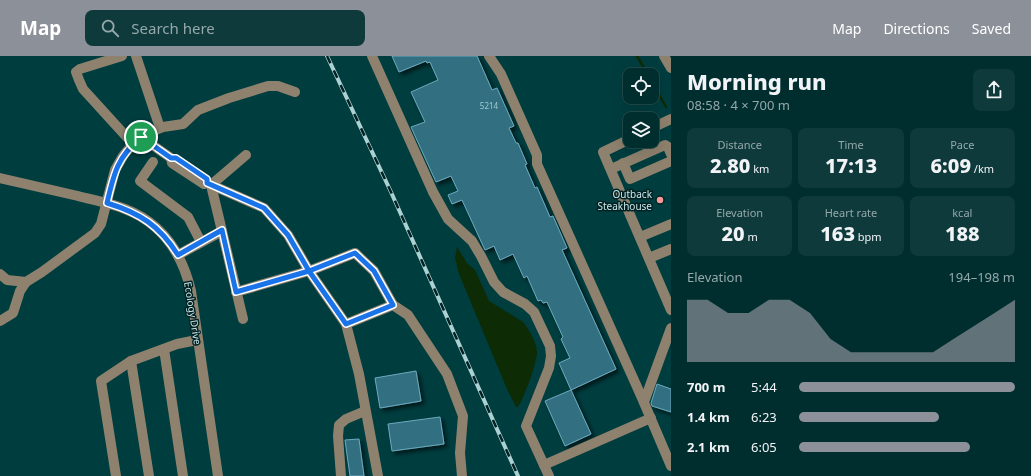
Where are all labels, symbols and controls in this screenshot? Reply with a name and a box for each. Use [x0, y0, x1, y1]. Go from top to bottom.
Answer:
search box [85, 10, 365, 46]
text: Map [20, 15, 61, 41]
icon: search [99, 17, 121, 39]
text: Search here [131, 18, 215, 38]
text: Map [832, 19, 861, 38]
text: Directions [883, 19, 950, 38]
text: Saved [972, 19, 1011, 38]
text: Morning run [687, 66, 827, 96]
map controls [623, 68, 659, 148]
button: locate [623, 68, 659, 104]
button: share [973, 69, 1015, 111]
text: 08:58 · 4 × 700 m [687, 96, 790, 114]
house number: 5214 [480, 100, 499, 111]
button: layers [623, 112, 659, 148]
pin [124, 120, 158, 154]
icon: arrive [130, 126, 152, 148]
text: Distance [717, 137, 762, 152]
text: Time [838, 137, 864, 152]
text: Pace [950, 137, 974, 152]
text: 2.80 [710, 152, 750, 179]
text: 17:13 [825, 152, 877, 179]
text: 6:09 [931, 152, 971, 179]
text: km [750, 161, 769, 176]
text: /km [971, 161, 994, 176]
place label: Outback Steakhouse [597, 187, 653, 213]
marker: Outback Steakhouse [655, 195, 665, 205]
text: Elevation [716, 205, 763, 220]
text: Heart rate [825, 205, 877, 220]
text: kcal [952, 205, 972, 220]
text: 20 [722, 220, 745, 247]
text: 163 [820, 220, 855, 247]
text: 188 [945, 220, 980, 247]
text: m [745, 229, 758, 244]
text: bpm [855, 229, 882, 244]
text: Elevation [687, 268, 743, 286]
text: 194–198 m [948, 268, 1015, 286]
street label: Ecology Drive [181, 280, 205, 346]
text: 700 m [687, 378, 725, 396]
text: 5:44 [751, 378, 777, 396]
text: 1.4 km [687, 408, 730, 426]
text: 6:23 [751, 408, 777, 426]
text: 2.1 km [687, 438, 730, 456]
text: 6:05 [751, 438, 777, 456]

